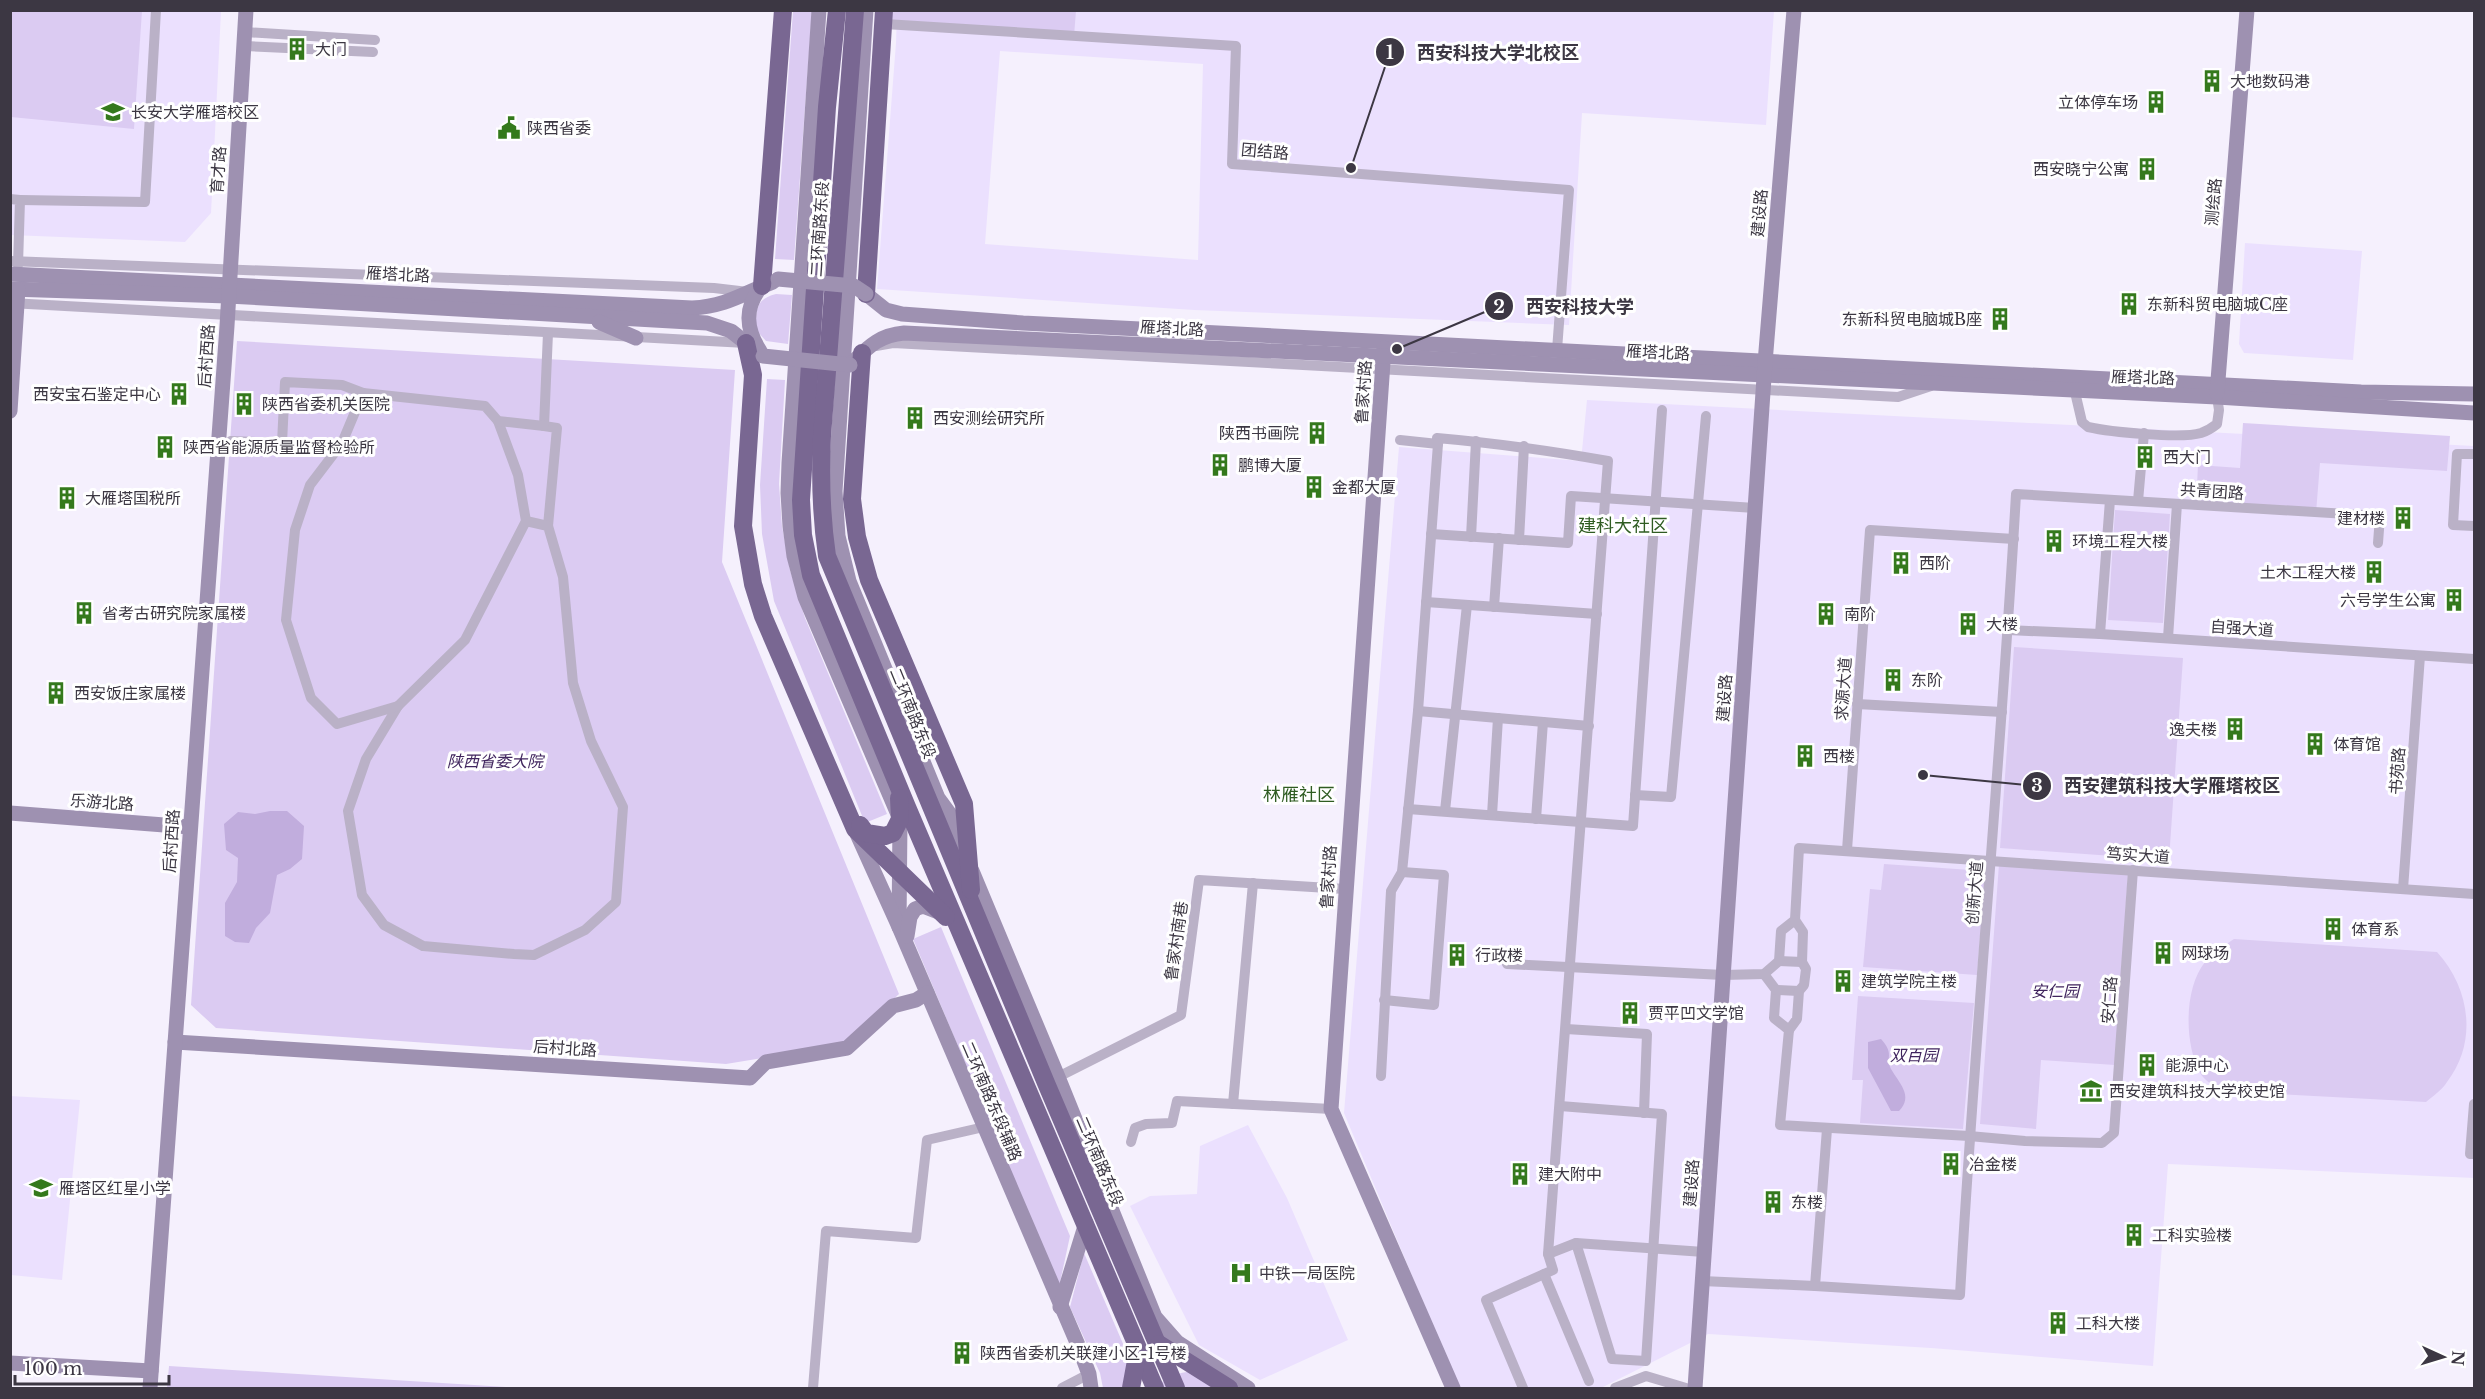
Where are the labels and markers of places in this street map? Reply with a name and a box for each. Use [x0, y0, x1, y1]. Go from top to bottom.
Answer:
callout: 西安科技大学北校区 [1375, 34, 1591, 70]
building icon: 大门 [284, 36, 310, 62]
place label: 大门 [315, 39, 347, 59]
building icon: 大地数码港 [2199, 68, 2225, 94]
place label: 大地数码港 [2230, 71, 2310, 91]
building icon: 立体停车场 [2143, 89, 2169, 115]
place label: 立体停车场 [2058, 92, 2138, 112]
school or university icon: 长安大学雁塔校区 [100, 99, 126, 125]
place label: 长安大学雁塔校区 [131, 102, 259, 122]
public building icon: 陕西省委 [496, 115, 522, 141]
place label: 陕西省委 [527, 118, 591, 138]
building icon: 西安晓宁公寓 [2134, 156, 2160, 182]
place label: 西安晓宁公寓 [2033, 159, 2129, 179]
callout: 西安科技大学 [1484, 288, 1646, 324]
building icon: 东新科贸电脑城C座 [2116, 291, 2142, 317]
place label: 东新科贸电脑城C座 [2147, 294, 2288, 314]
building icon: 东新科贸电脑城B座 [1987, 306, 2013, 332]
place label: 东新科贸电脑城B座 [1842, 309, 1982, 329]
building icon: 西安宝石鉴定中心 [166, 381, 192, 407]
place label: 西安宝石鉴定中心 [33, 384, 161, 404]
building icon: 陕西省委机关医院 [231, 391, 257, 417]
place label: 陕西省委机关医院 [262, 394, 390, 414]
building icon: 西安测绘研究所 [902, 405, 928, 431]
place label: 西安测绘研究所 [933, 408, 1045, 428]
building icon: 陕西书画院 [1304, 420, 1330, 446]
place label: 陕西书画院 [1219, 423, 1299, 443]
building icon: 陕西省能源质量监督检验所 [152, 434, 178, 460]
place label: 陕西省能源质量监督检验所 [183, 437, 375, 457]
building icon: 西大门 [2132, 444, 2158, 470]
place label: 西大门 [2163, 447, 2211, 467]
building icon: 鹏博大厦 [1207, 452, 1233, 478]
place label: 鹏博大厦 [1238, 455, 1302, 475]
building icon: 金都大厦 [1301, 474, 1327, 500]
place label: 金都大厦 [1332, 477, 1396, 497]
building icon: 大雁塔国税所 [54, 485, 80, 511]
place label: 大雁塔国税所 [85, 488, 181, 508]
building icon: 建材楼 [2390, 505, 2416, 531]
place label: 建材楼 [2337, 508, 2385, 528]
building icon: 环境工程大楼 [2041, 528, 2067, 554]
place label: 环境工程大楼 [2072, 531, 2168, 551]
building icon: 西阶 [1888, 550, 1914, 576]
place label: 西阶 [1919, 553, 1951, 573]
building icon: 土木工程大楼 [2361, 559, 2387, 585]
place label: 土木工程大楼 [2260, 562, 2356, 582]
building icon: 六号学生公寓 [2441, 587, 2467, 613]
place label: 六号学生公寓 [2340, 590, 2436, 610]
building icon: 省考古研究院家属楼 [71, 600, 97, 626]
building icon: 南阶 [1813, 601, 1839, 627]
place label: 省考古研究院家属楼 [102, 603, 246, 623]
place label: 南阶 [1844, 604, 1876, 624]
building icon: 大楼 [1955, 611, 1981, 637]
place label: 大楼 [1986, 614, 2018, 634]
building icon: 东阶 [1880, 667, 1906, 693]
place label: 东阶 [1911, 670, 1943, 690]
building icon: 西安饭庄家属楼 [43, 680, 69, 706]
place label: 西安饭庄家属楼 [74, 683, 186, 703]
building icon: 逸夫楼 [2222, 716, 2248, 742]
place label: 逸夫楼 [2169, 719, 2217, 739]
building icon: 体育馆 [2302, 731, 2328, 757]
place label: 体育馆 [2333, 734, 2381, 754]
building icon: 西楼 [1792, 743, 1818, 769]
place label: 西楼 [1823, 746, 1855, 766]
callout: 西安建筑科技大学雁塔校区 [2022, 768, 2292, 804]
building icon: 体育系 [2320, 916, 2346, 942]
place label: 体育系 [2351, 919, 2399, 939]
building icon: 网球场 [2150, 940, 2176, 966]
building icon: 行政楼 [1444, 942, 1470, 968]
place label: 网球场 [2181, 943, 2229, 963]
place label: 行政楼 [1475, 945, 1523, 965]
building icon: 建筑学院主楼 [1830, 968, 1856, 994]
place label: 建筑学院主楼 [1861, 971, 1957, 991]
building icon: 贾平凹文学馆 [1617, 1000, 1643, 1026]
place label: 贾平凹文学馆 [1648, 1003, 1744, 1023]
building icon: 能源中心 [2134, 1052, 2160, 1078]
place label: 能源中心 [2165, 1055, 2229, 1075]
museum icon: 西安建筑科技大学校史馆 [2078, 1078, 2104, 1104]
place label: 西安建筑科技大学校史馆 [2109, 1081, 2285, 1101]
building icon: 冶金楼 [1938, 1151, 1964, 1177]
place label: 冶金楼 [1969, 1154, 2017, 1174]
building icon: 建大附中 [1507, 1161, 1533, 1187]
place label: 建大附中 [1538, 1164, 1602, 1184]
school or university icon: 雁塔区红星小学 [28, 1175, 54, 1201]
place label: 雁塔区红星小学 [59, 1178, 171, 1198]
building icon: 东楼 [1760, 1189, 1786, 1215]
place label: 东楼 [1791, 1192, 1823, 1212]
building icon: 工科实验楼 [2121, 1222, 2147, 1248]
place label: 工科实验楼 [2152, 1225, 2232, 1245]
hospital icon: 中铁一局医院 [1228, 1260, 1254, 1286]
place label: 中铁一局医院 [1259, 1263, 1355, 1283]
building icon: 工科大楼 [2045, 1310, 2071, 1336]
place label: 工科大楼 [2076, 1313, 2140, 1333]
building icon: 陕西省委机关联建小区-1号楼 [949, 1340, 975, 1366]
place label: 陕西省委机关联建小区-1号楼 [980, 1343, 1187, 1363]

